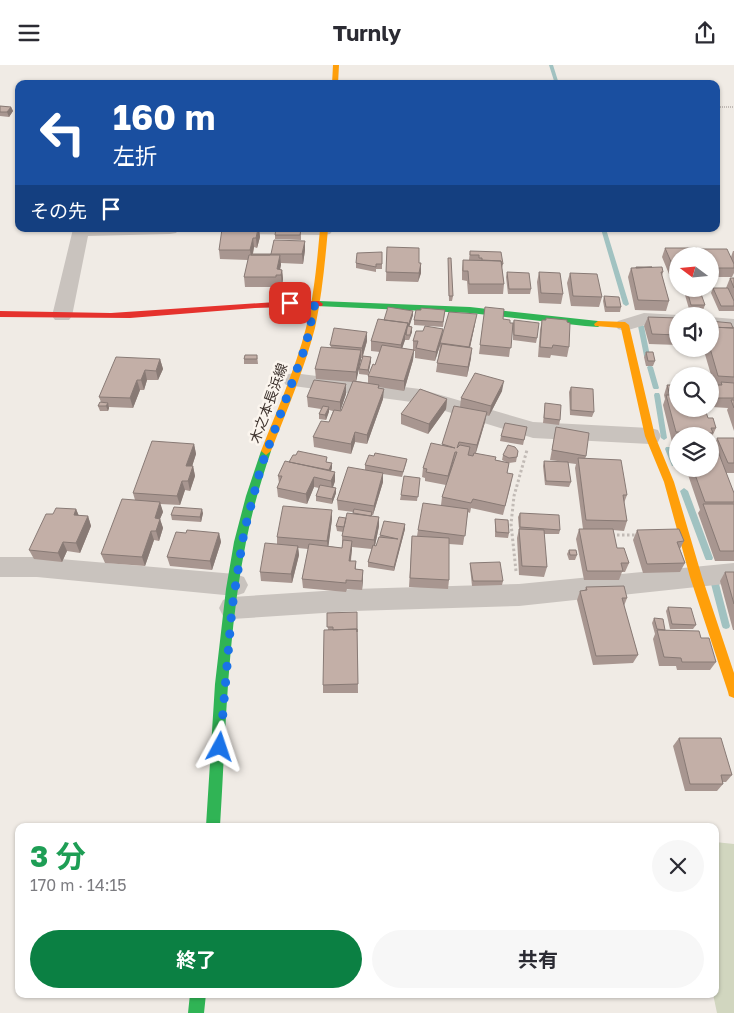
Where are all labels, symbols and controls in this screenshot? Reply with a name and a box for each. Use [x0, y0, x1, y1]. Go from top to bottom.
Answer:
icon: menu [15, 19, 43, 47]
text: Turnly [333, 19, 401, 46]
icon: share [691, 19, 719, 47]
text: 160 m [113, 96, 215, 138]
icon: left [30, 100, 95, 165]
text: 左折 [113, 142, 157, 169]
icon: arrive [97, 195, 125, 223]
text: その先 [30, 199, 87, 222]
north arrow [669, 247, 719, 297]
map controls [669, 247, 719, 477]
pin [269, 282, 311, 324]
icon: arrive [276, 289, 304, 317]
button: sound [669, 307, 719, 357]
street label: 木之本長浜線 [246, 361, 290, 445]
button: search [669, 367, 719, 417]
button: layers [669, 427, 719, 477]
position arrow [193, 720, 245, 772]
text: 3 分 [30, 838, 86, 874]
button: close [652, 840, 704, 892]
text: 170 m · 14:15 [30, 875, 126, 895]
button: 終了 [30, 930, 362, 988]
button: 共有 [372, 930, 704, 988]

